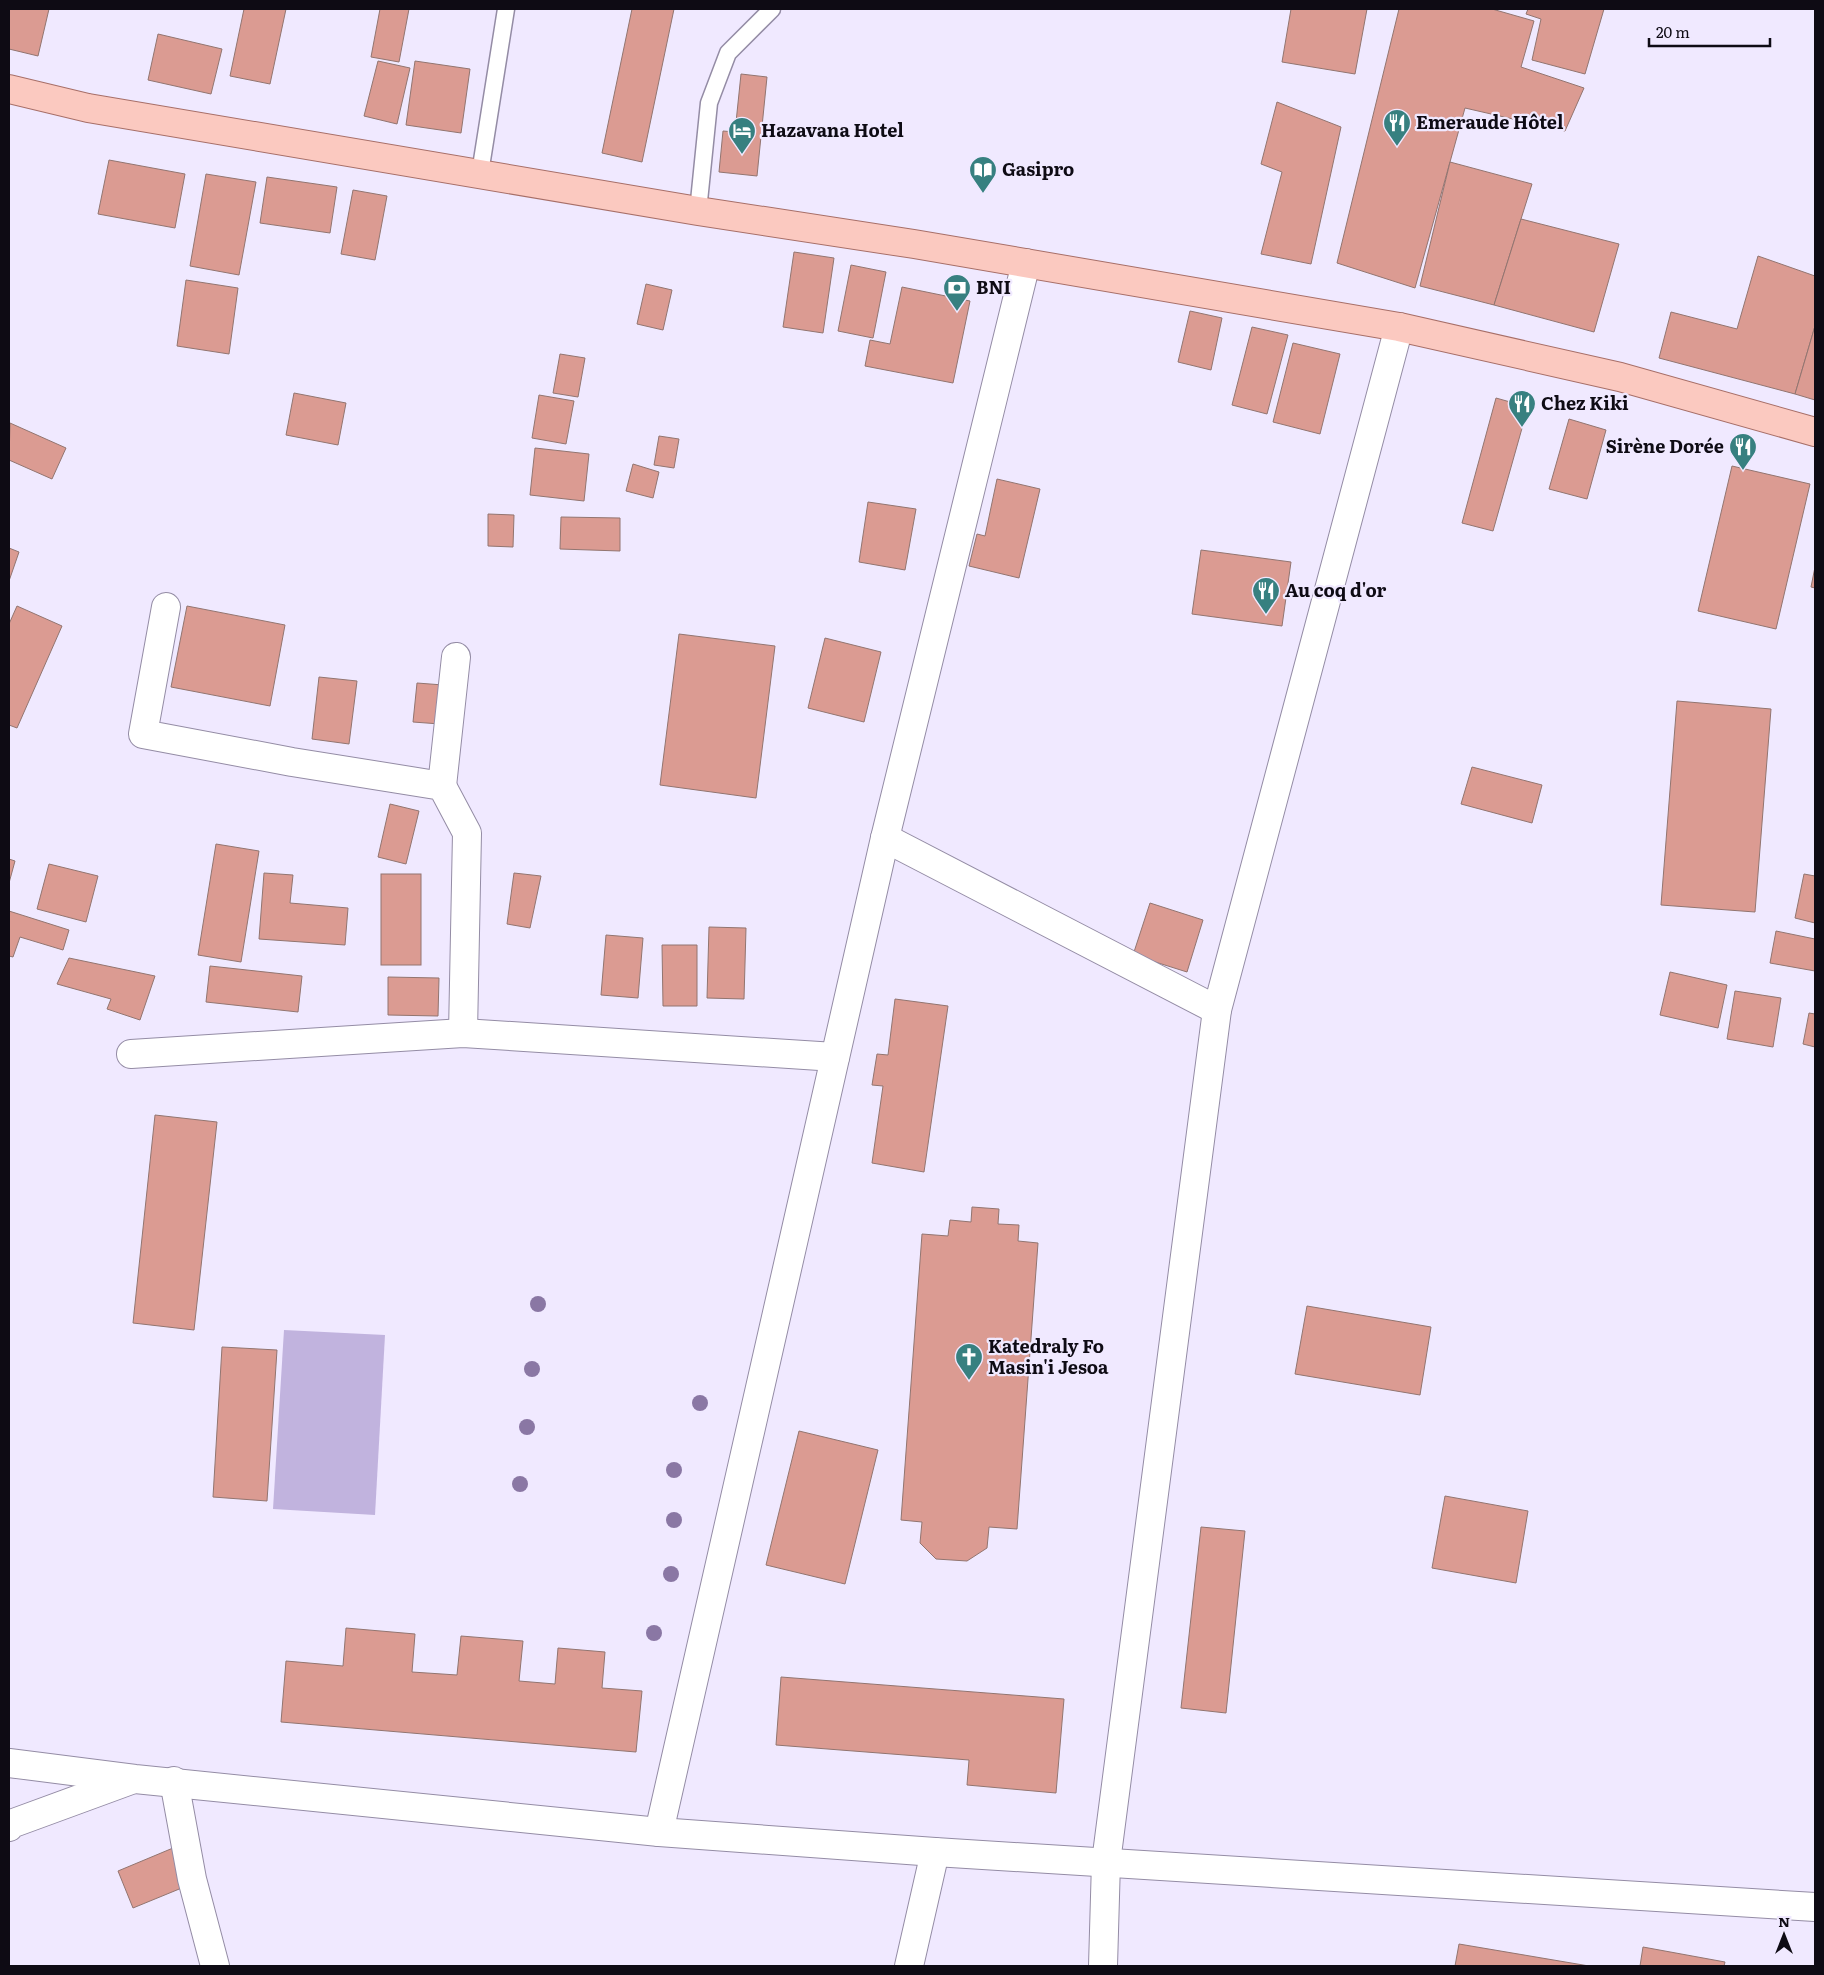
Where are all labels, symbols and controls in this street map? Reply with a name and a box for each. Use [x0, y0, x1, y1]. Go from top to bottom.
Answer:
scale bar [1649, 15, 1770, 47]
text: 20 m [1656, 20, 1690, 43]
restaurant icon: Emeraude Hôtel [1382, 108, 1412, 147]
place label: Emeraude Hôtel [1416, 108, 1564, 135]
hotel icon: Hazavana Hotel [727, 116, 757, 155]
place label: Hazavana Hotel [761, 116, 904, 143]
library icon: Gasipro [968, 155, 998, 194]
place label: Gasipro [1002, 155, 1074, 182]
bank icon: BNI [942, 273, 972, 312]
place label: BNI [976, 273, 1011, 300]
restaurant icon: Chez Kiki [1507, 389, 1537, 428]
place label: Chez Kiki [1541, 389, 1629, 416]
place label: Sirène Dorée [1606, 432, 1724, 459]
restaurant icon: Sirène Dorée [1728, 432, 1758, 471]
restaurant icon: Au coq d'or [1251, 576, 1281, 615]
place label: Au coq d'or [1285, 576, 1387, 603]
place label: Katedraly Fo Masin'i Jesoa [988, 1332, 1109, 1380]
church icon: Katedraly Fo Masin'i Jesoa [954, 1342, 984, 1381]
north arrow [1759, 1910, 1809, 1960]
text: N [1778, 1911, 1790, 1931]

